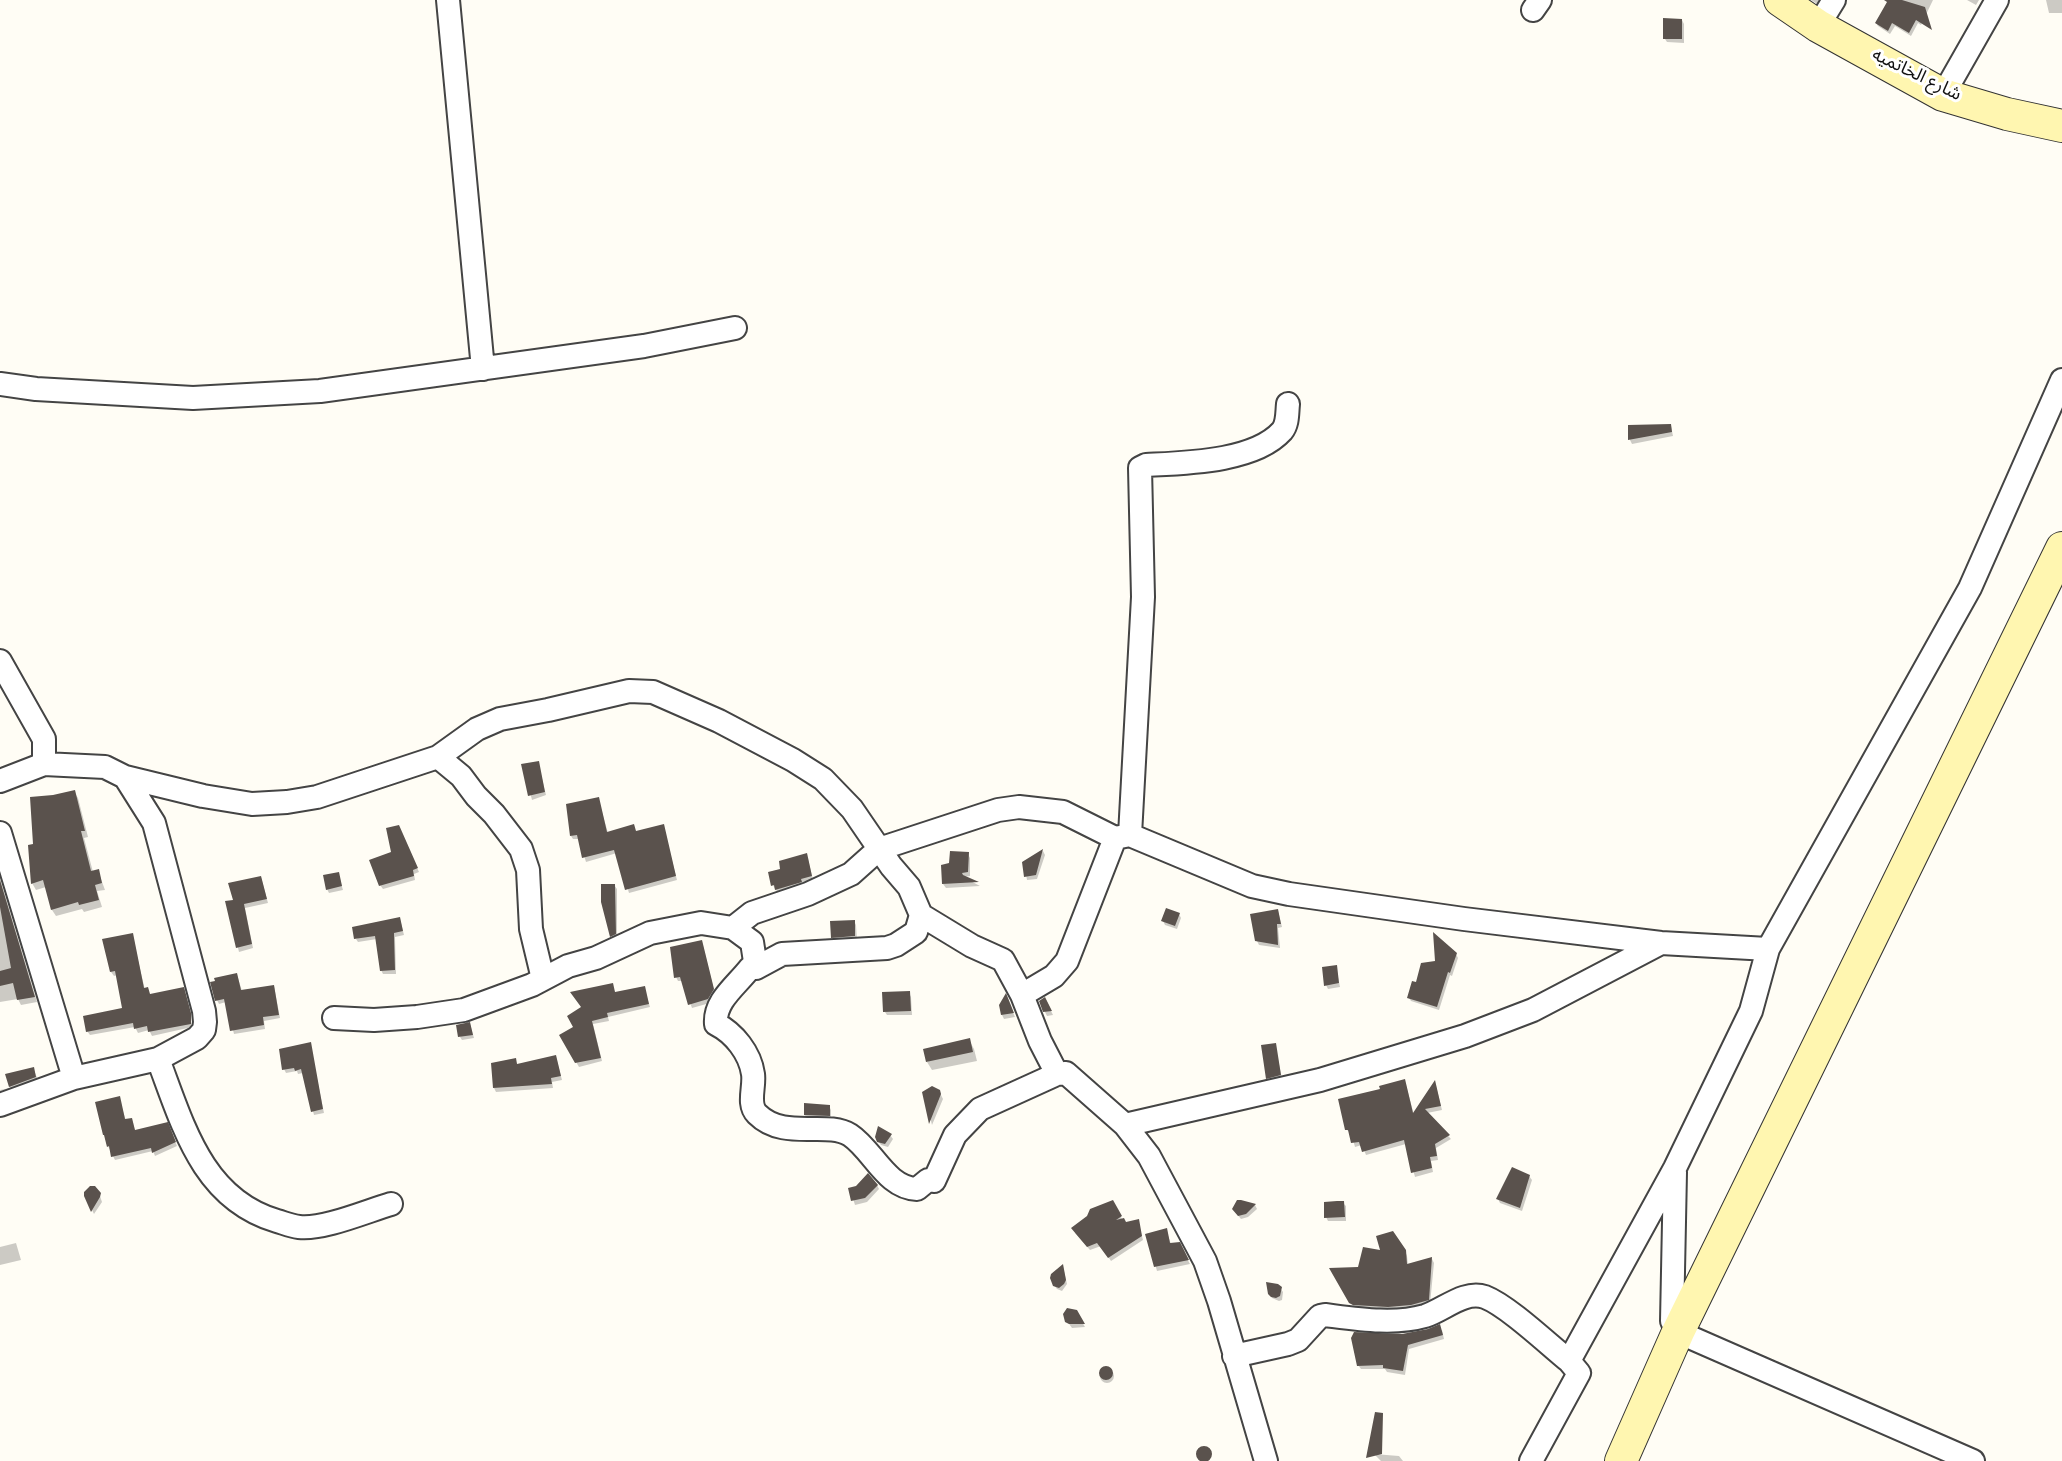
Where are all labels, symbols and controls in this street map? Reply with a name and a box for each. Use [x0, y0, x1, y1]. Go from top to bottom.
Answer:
street label: شارع الخاتميه [1868, 45, 1964, 107]

